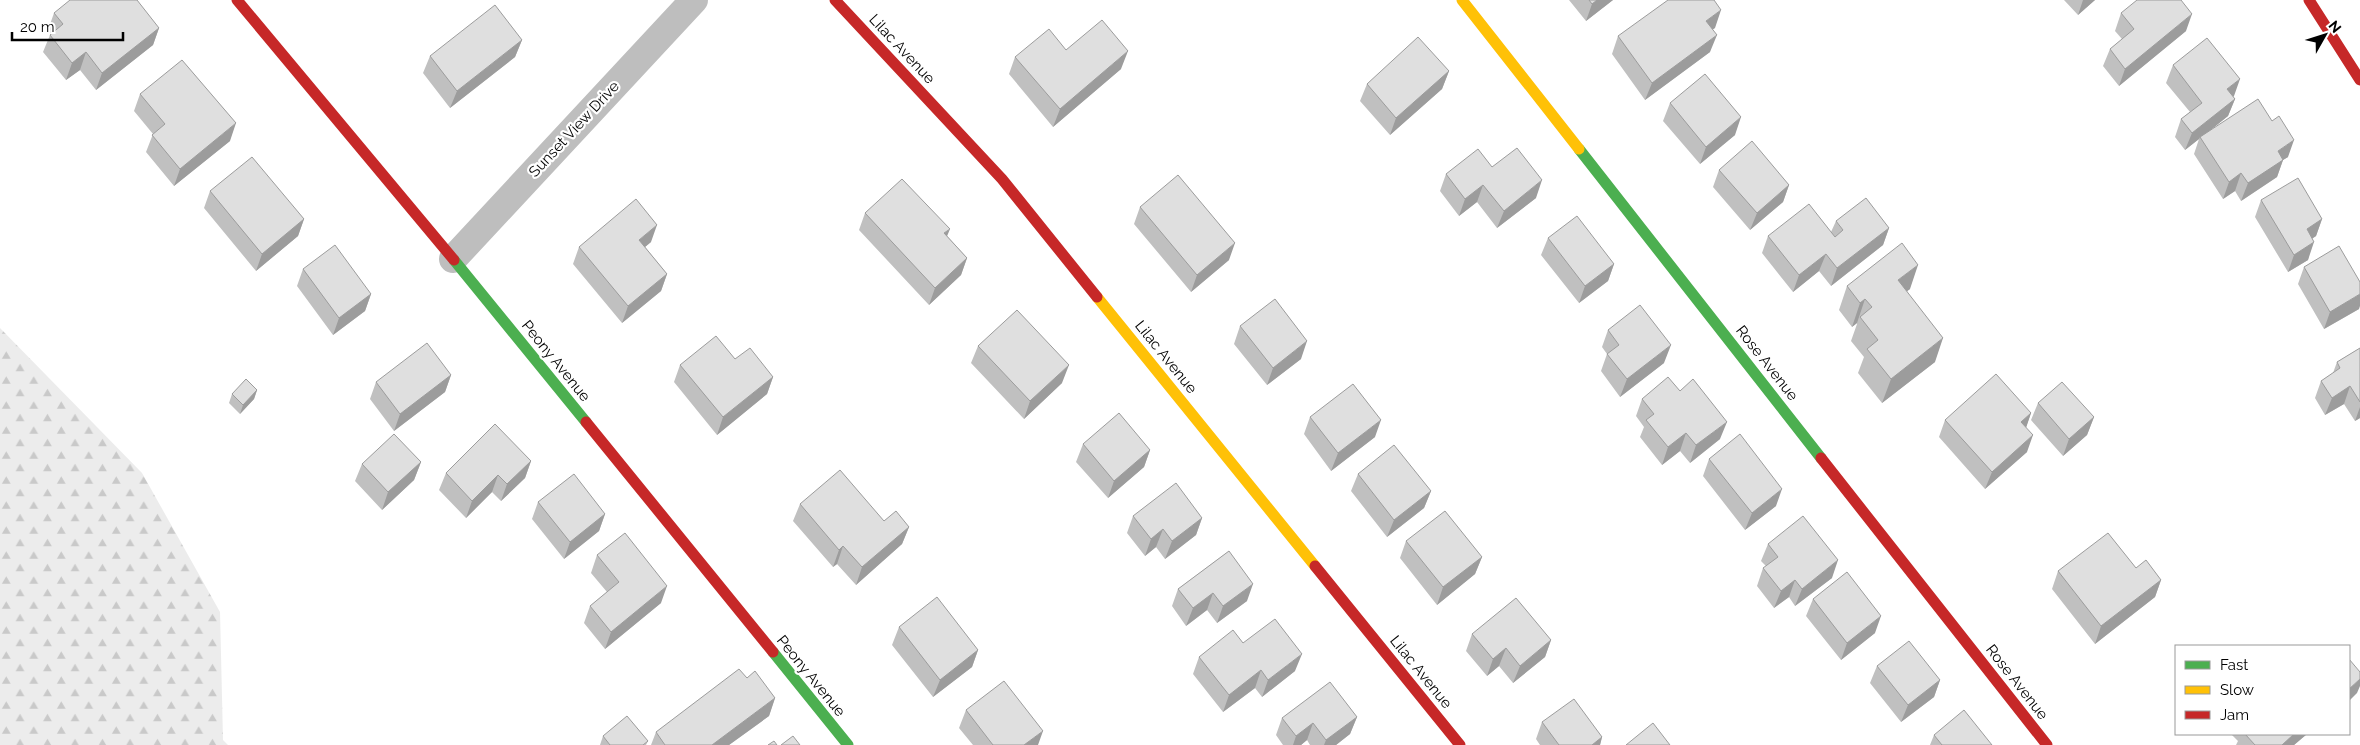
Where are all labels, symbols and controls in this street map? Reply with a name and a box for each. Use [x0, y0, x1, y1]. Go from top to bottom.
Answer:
scale bar [12, 10, 124, 42]
street label: Lilac Avenue [865, 10, 939, 88]
north arrow [2300, 10, 2350, 60]
text: 20 m [20, 18, 55, 36]
text: N [2326, 18, 2345, 36]
street label: Sunset View Drive [525, 77, 623, 181]
street label: Peony Avenue [518, 317, 594, 405]
street label: Lilac Avenue [1131, 317, 1201, 397]
street label: Rose Avenue [1732, 322, 1802, 404]
street label: Peony Avenue [773, 632, 849, 720]
street label: Lilac Avenue [1386, 632, 1456, 712]
street label: Rose Avenue [1982, 641, 2052, 723]
legend [2175, 645, 2350, 735]
text: Fast [2220, 656, 2248, 674]
text: Slow [2220, 681, 2254, 699]
text: Jam [2220, 706, 2249, 724]

